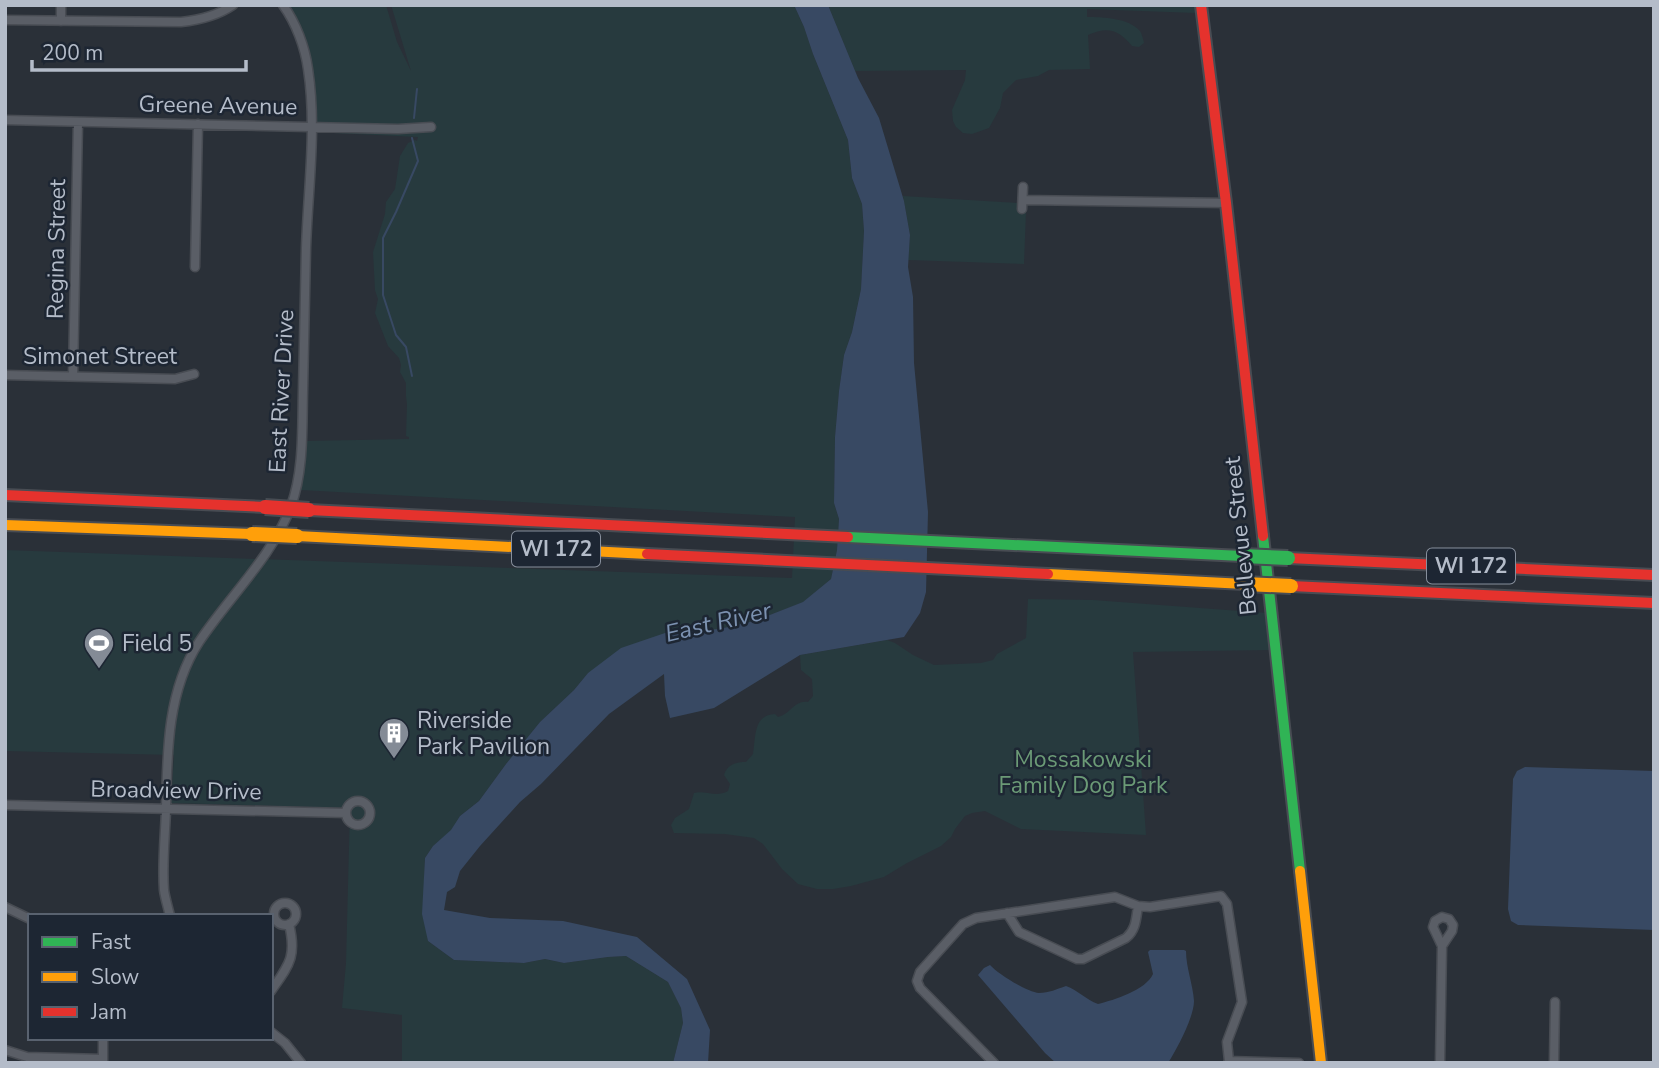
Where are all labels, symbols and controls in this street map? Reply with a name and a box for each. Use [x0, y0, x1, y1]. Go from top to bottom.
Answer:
scale bar [32, 28, 245, 72]
text: 200 m [42, 39, 103, 67]
street label: Greene Avenue [138, 89, 298, 122]
street label: Regina Street [40, 178, 73, 319]
street label: East River Drive [262, 308, 301, 474]
street label: Simonet Street [23, 341, 178, 372]
street label: Bellevue Street [1217, 454, 1264, 617]
road number: WI 172 [512, 532, 600, 566]
road number: WI 172 [1427, 548, 1515, 584]
water label: East River [662, 594, 775, 650]
sports icon: Field 5 [82, 626, 116, 670]
place label: Field 5 [122, 628, 192, 659]
place label: Riverside Park Pavilion [417, 705, 550, 762]
building icon: Riverside Park Pavilion [377, 716, 411, 760]
park label: Mossakowski Family Dog Park [999, 744, 1168, 801]
street label: Broadview Drive [90, 774, 262, 807]
legend [28, 914, 273, 1040]
text: Fast [91, 928, 131, 956]
text: Slow [91, 963, 140, 991]
text: Jam [90, 998, 127, 1026]

